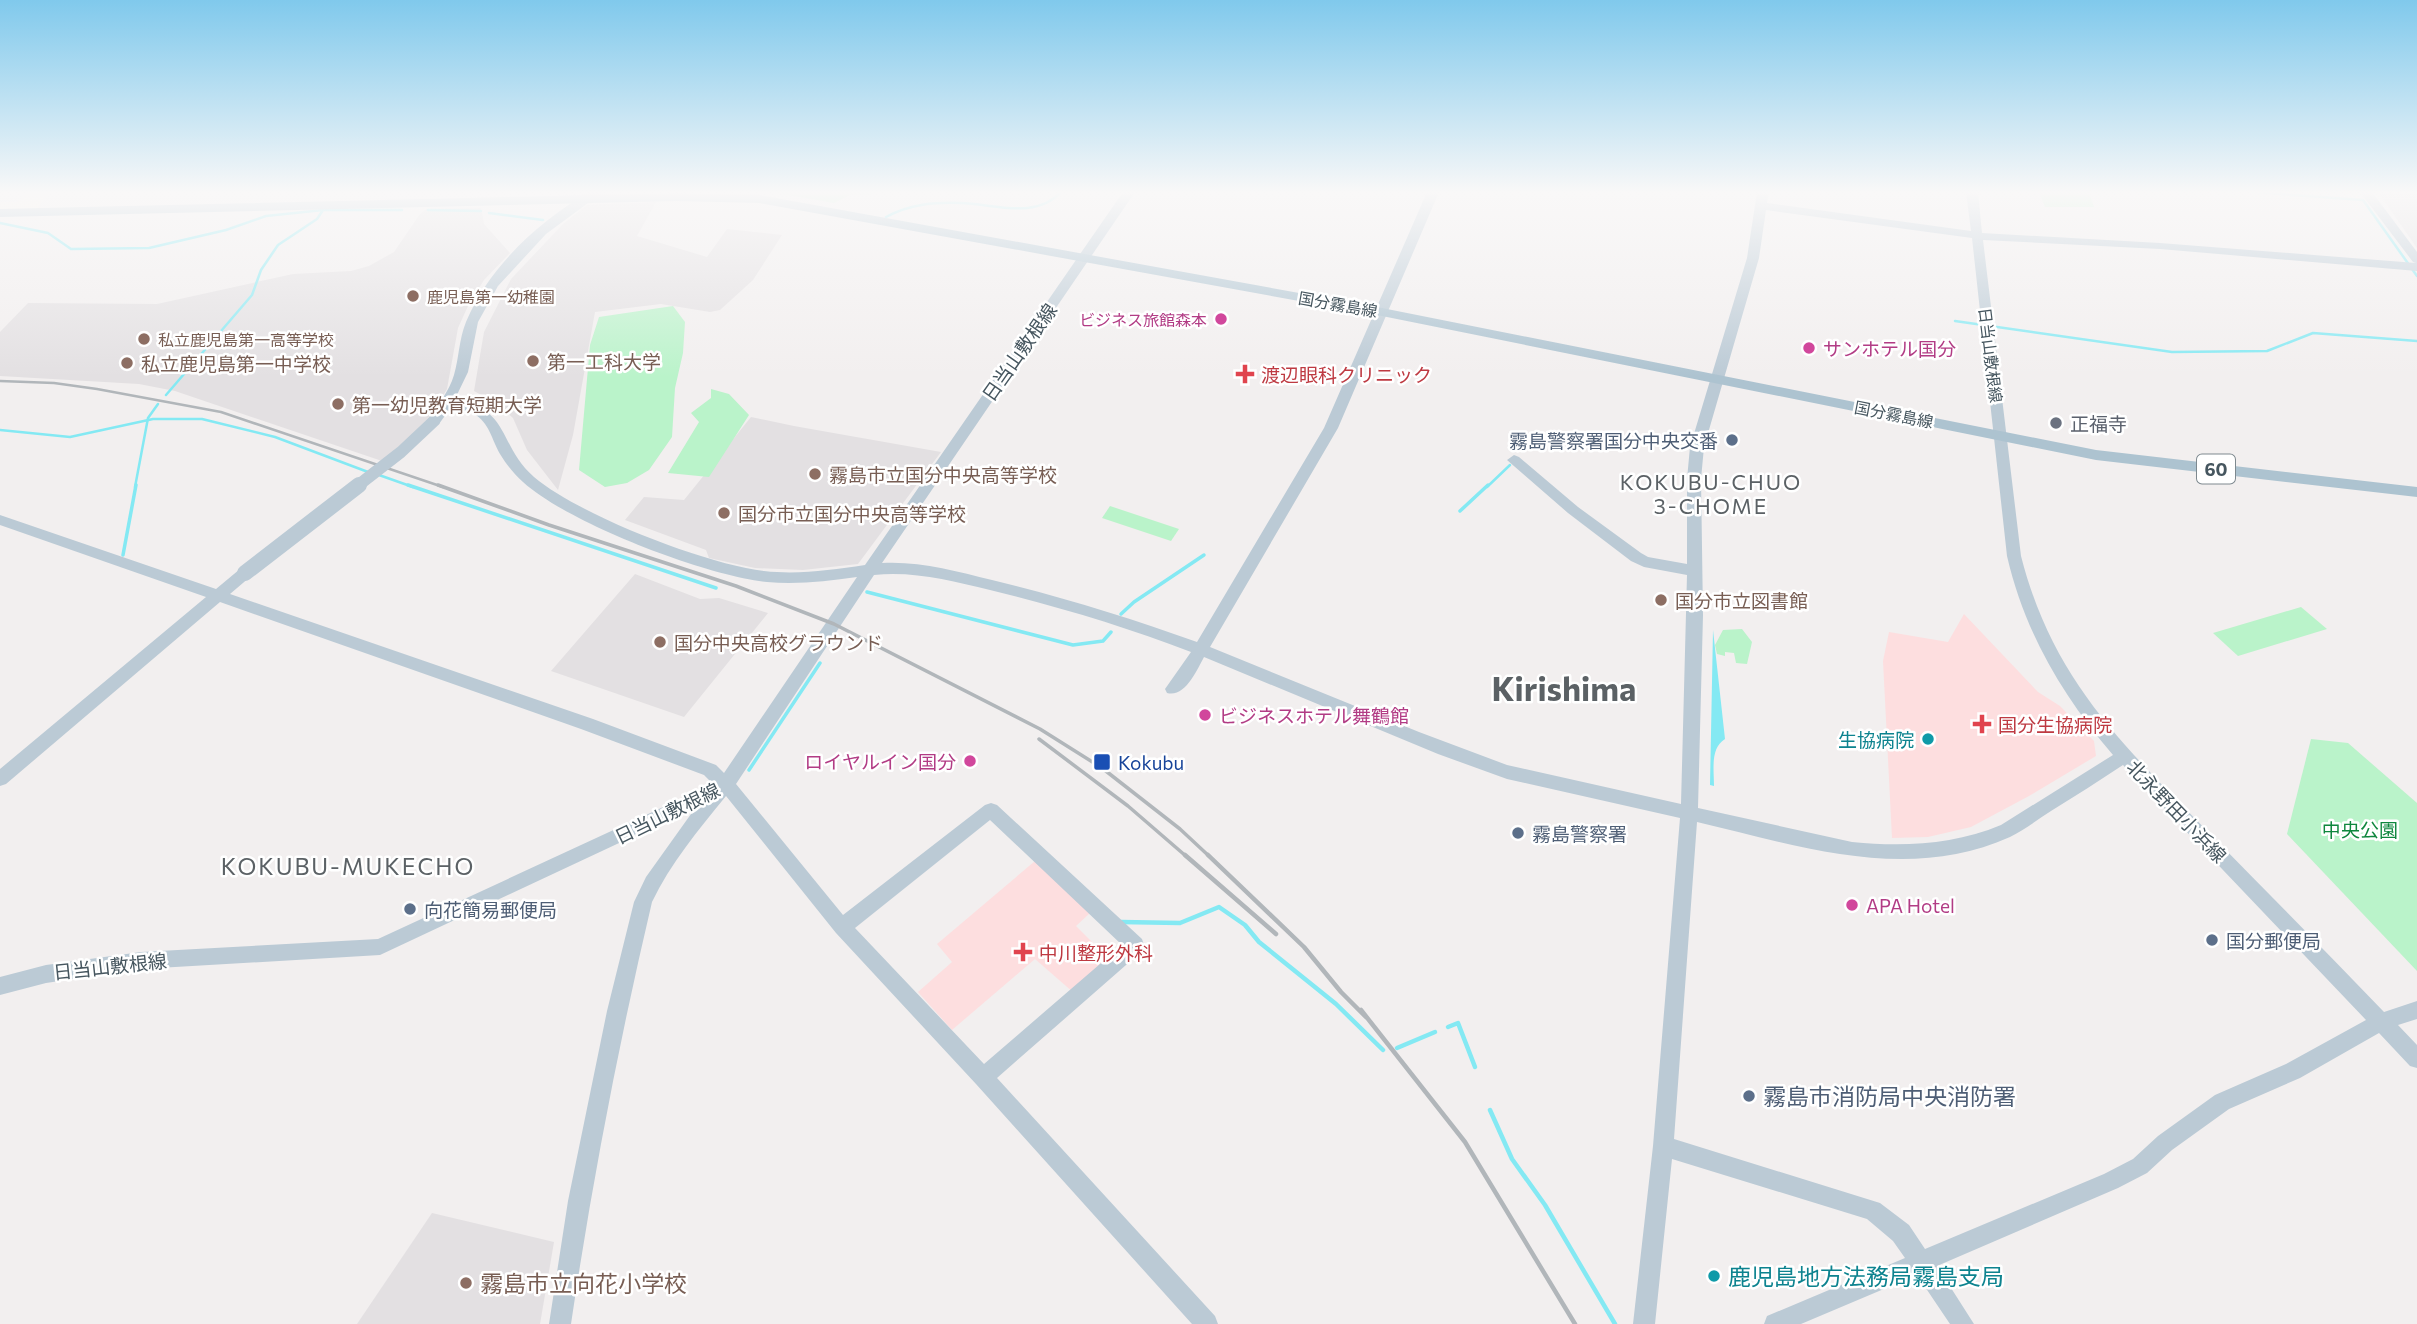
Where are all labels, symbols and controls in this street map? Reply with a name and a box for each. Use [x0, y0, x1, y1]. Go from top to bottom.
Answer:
place label: 鹿児島第一幼稚園 [427, 287, 555, 306]
marker: 鹿児島第一幼稚園 [405, 288, 421, 304]
street label: 国分霧島線 [1297, 288, 1379, 320]
street label: 日当山敷根線 [977, 299, 1061, 405]
street label: 日当山敷根線 [1976, 306, 2006, 404]
place label: ビジネス旅館森本 [1079, 310, 1207, 329]
marker: ビジネス旅館森本 [1213, 311, 1229, 327]
place label: 私立鹿児島第一高等学校 [158, 330, 334, 349]
marker: 私立鹿児島第一高等学校 [136, 331, 152, 347]
place label: サンホテル国分 [1823, 337, 1956, 360]
marker: サンホテル国分 [1801, 340, 1817, 356]
place label: 第一工科大学 [547, 350, 661, 373]
place label: 私立鹿児島第一中学校 [141, 352, 331, 375]
marker: 第一工科大学 [525, 353, 541, 369]
marker: 私立鹿児島第一中学校 [119, 355, 135, 371]
place label: 渡辺眼科クリニック [1261, 363, 1432, 386]
marker: 渡辺眼科クリニック [1235, 364, 1255, 384]
place label: 第一幼児教育短期大学 [352, 393, 542, 416]
marker: 第一幼児教育短期大学 [330, 396, 346, 412]
street label: 国分霧島線 [1853, 397, 1935, 431]
place label: 正福寺 [2070, 412, 2127, 435]
marker: 正福寺 [2048, 415, 2064, 431]
place label: 霧島警察署国分中央交番 [1509, 429, 1718, 452]
marker: 霧島警察署国分中央交番 [1724, 432, 1740, 448]
road number: 60 [2197, 454, 2235, 484]
place label: 霧島市立国分中央高等学校 [829, 463, 1057, 486]
marker: 霧島市立国分中央高等学校 [807, 466, 823, 482]
district label: KOKUBU-CHUO 3-CHOME [1620, 469, 1802, 518]
place label: 国分市立国分中央高等学校 [738, 502, 966, 525]
marker: 国分市立国分中央高等学校 [716, 505, 732, 521]
place label: 国分市立図書館 [1675, 589, 1808, 612]
marker: 国分市立図書館 [1653, 592, 1669, 608]
place label: 国分中央高校グラウンド [674, 631, 883, 654]
marker: 国分中央高校グラウンド [652, 634, 668, 650]
district label: Kirishima [1492, 667, 1636, 708]
place label: ビジネスホテル舞鶴館 [1219, 704, 1409, 727]
marker: ビジネスホテル舞鶴館 [1197, 707, 1213, 723]
place label: 国分生協病院 [1998, 713, 2112, 736]
marker: 国分生協病院 [1972, 714, 1992, 734]
place label: 生協病院 [1838, 728, 1914, 751]
marker: 生協病院 [1920, 731, 1936, 747]
place label: ロイヤルイン国分 [805, 750, 956, 773]
place label: Kokubu [1118, 751, 1184, 774]
marker: Kokubu [1092, 752, 1112, 772]
marker: ロイヤルイン国分 [962, 753, 978, 769]
street label: 北永野田小浜線 [2123, 755, 2231, 867]
street label: 日当山敷根線 [611, 778, 723, 848]
park label: 中央公園 [2322, 818, 2398, 841]
place label: 霧島警察署 [1532, 822, 1627, 845]
marker: 霧島警察署 [1510, 825, 1526, 841]
district label: KOKUBU-MUKECHO [221, 852, 475, 880]
place label: APA Hotel [1866, 894, 1955, 917]
marker: APA Hotel [1844, 897, 1860, 913]
place label: 向花簡易郵便局 [424, 898, 557, 921]
marker: 向花簡易郵便局 [402, 901, 418, 917]
place label: 国分郵便局 [2226, 929, 2321, 952]
marker: 国分郵便局 [2204, 932, 2220, 948]
place label: 中川整形外科 [1039, 941, 1153, 964]
marker: 中川整形外科 [1013, 942, 1033, 962]
street label: 日当山敷根線 [52, 949, 168, 983]
place label: 霧島市消防局中央消防署 [1763, 1082, 2016, 1110]
marker: 霧島市消防局中央消防署 [1741, 1088, 1757, 1104]
place label: 鹿児島地方法務局霧島支局 [1728, 1262, 2004, 1290]
marker: 鹿児島地方法務局霧島支局 [1706, 1268, 1722, 1284]
place label: 霧島市立向花小学校 [480, 1269, 687, 1297]
marker: 霧島市立向花小学校 [458, 1275, 474, 1291]

